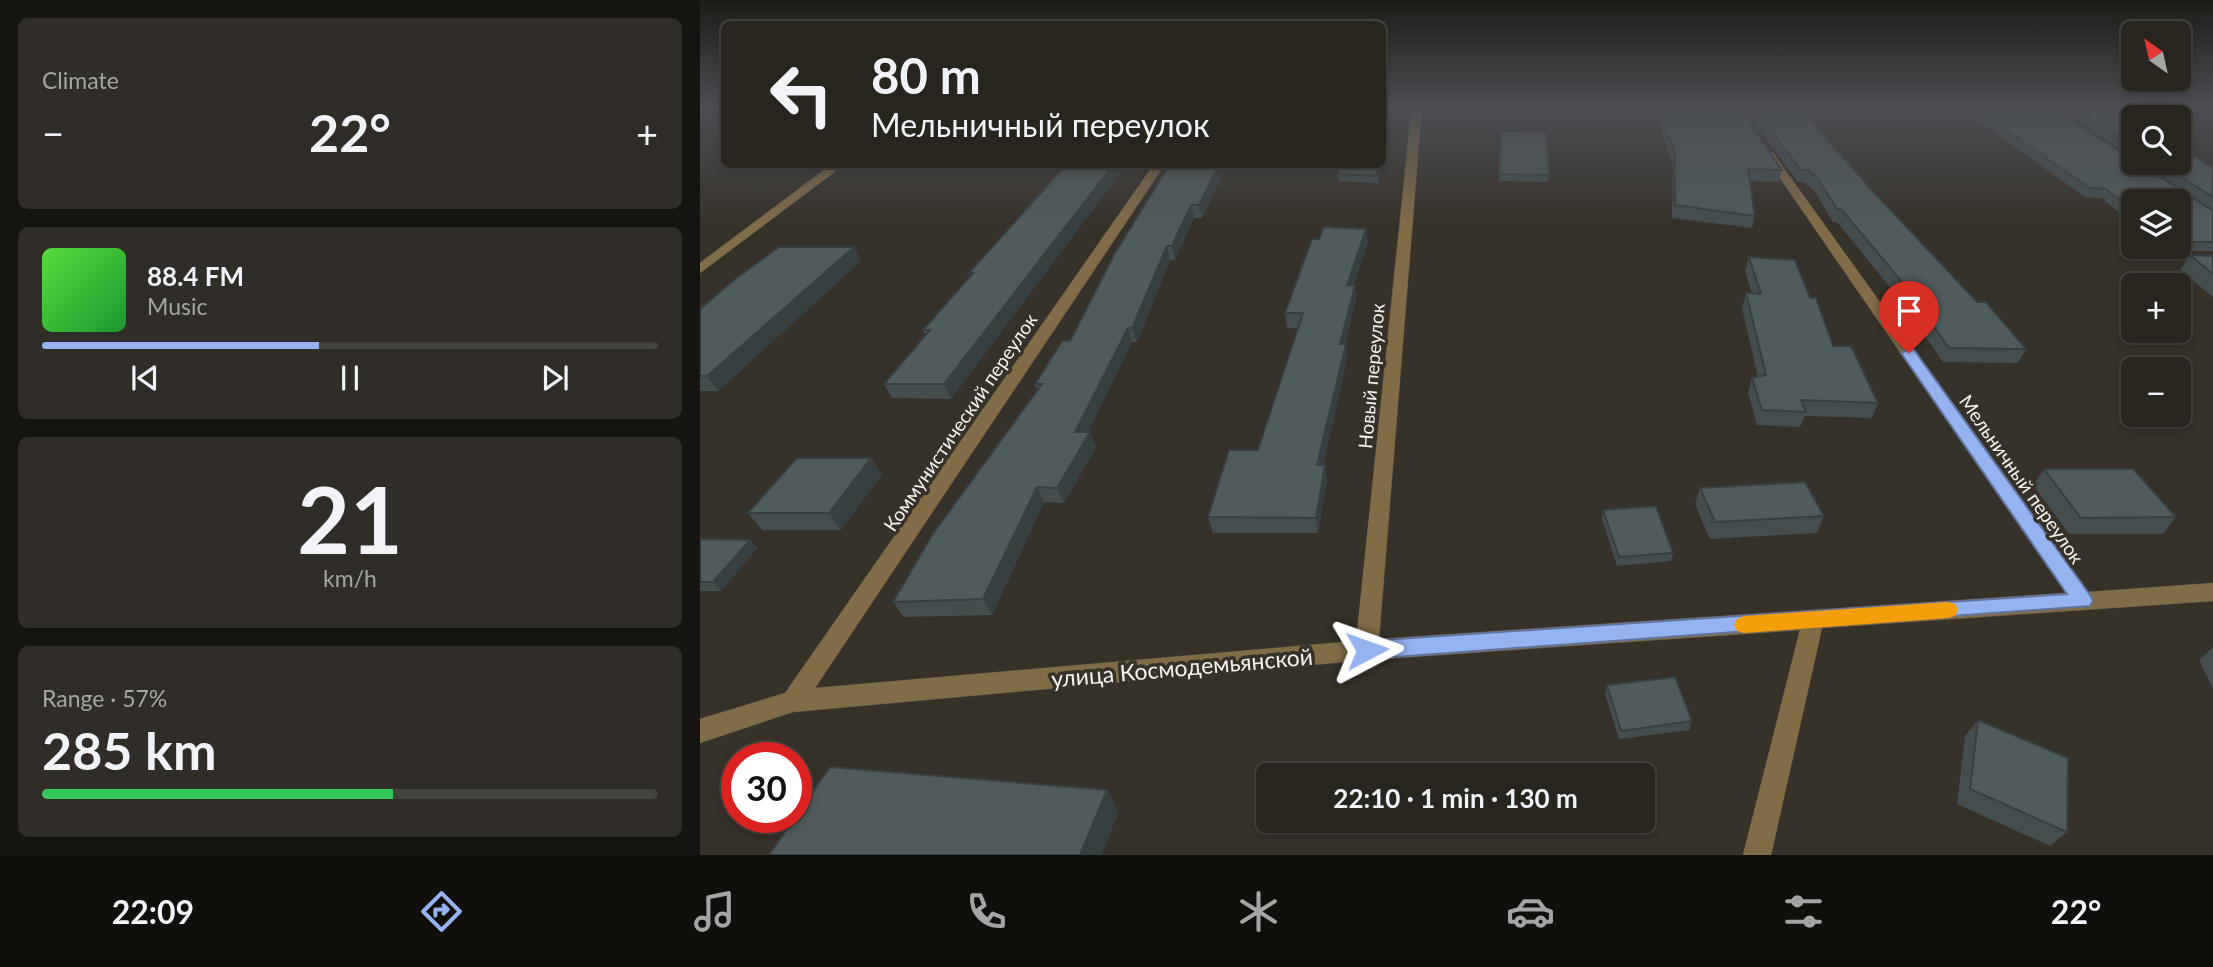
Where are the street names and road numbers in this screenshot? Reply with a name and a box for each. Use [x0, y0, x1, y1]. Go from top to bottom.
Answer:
street label: Новый переулок [1353, 302, 1389, 450]
street label: Коммунистический переулок [878, 309, 1042, 535]
street label: Мельничный переулок [1955, 390, 2089, 568]
street label: улица Космодемьянской [1050, 642, 1314, 692]

